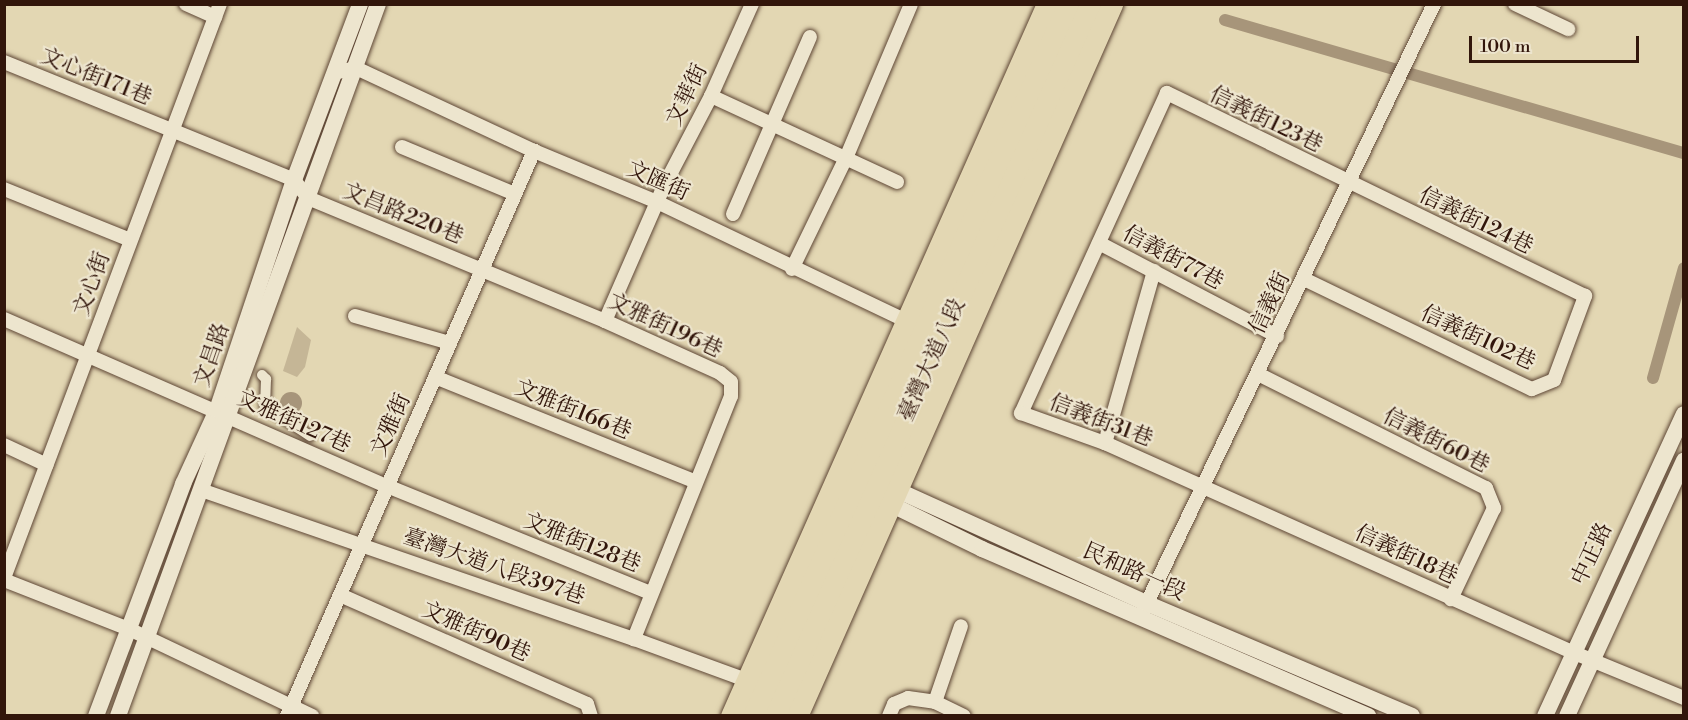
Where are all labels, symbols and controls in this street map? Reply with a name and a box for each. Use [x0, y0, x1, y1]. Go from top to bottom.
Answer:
scale bar [1472, 24, 1642, 62]
text: 100 m [1480, 35, 1531, 58]
street label: 文心街171巷 [36, 43, 156, 111]
street label: 文華街 [661, 60, 713, 130]
street label: 信義街123巷 [1205, 81, 1327, 159]
street label: 文匯街 [622, 156, 694, 206]
street label: 文昌路220巷 [339, 178, 467, 250]
street label: 信義街124巷 [1415, 182, 1537, 260]
street label: 信義街77巷 [1118, 220, 1228, 296]
street label: 文心街 [68, 248, 116, 320]
street label: 信義街 [1244, 268, 1296, 338]
street label: 文雅街196巷 [604, 288, 726, 364]
street label: 臺灣大道八段 [893, 294, 971, 426]
street label: 信義街102巷 [1416, 300, 1540, 376]
street label: 文昌路 [189, 320, 235, 390]
street label: 文雅街166巷 [511, 375, 635, 445]
street label: 文雅街127巷 [233, 385, 355, 459]
street label: 文雅街 [366, 389, 416, 461]
street label: 信義街31巷 [1045, 389, 1157, 453]
street label: 信義街60巷 [1378, 403, 1494, 479]
street label: 文雅街128巷 [520, 508, 644, 578]
street label: 中正路 [1566, 519, 1618, 589]
street label: 信義街18巷 [1350, 520, 1462, 590]
street label: 臺灣大道八段397巷 [400, 523, 588, 611]
street label: 民和路一段 [1078, 538, 1190, 606]
street label: 文雅街90巷 [418, 596, 534, 668]

